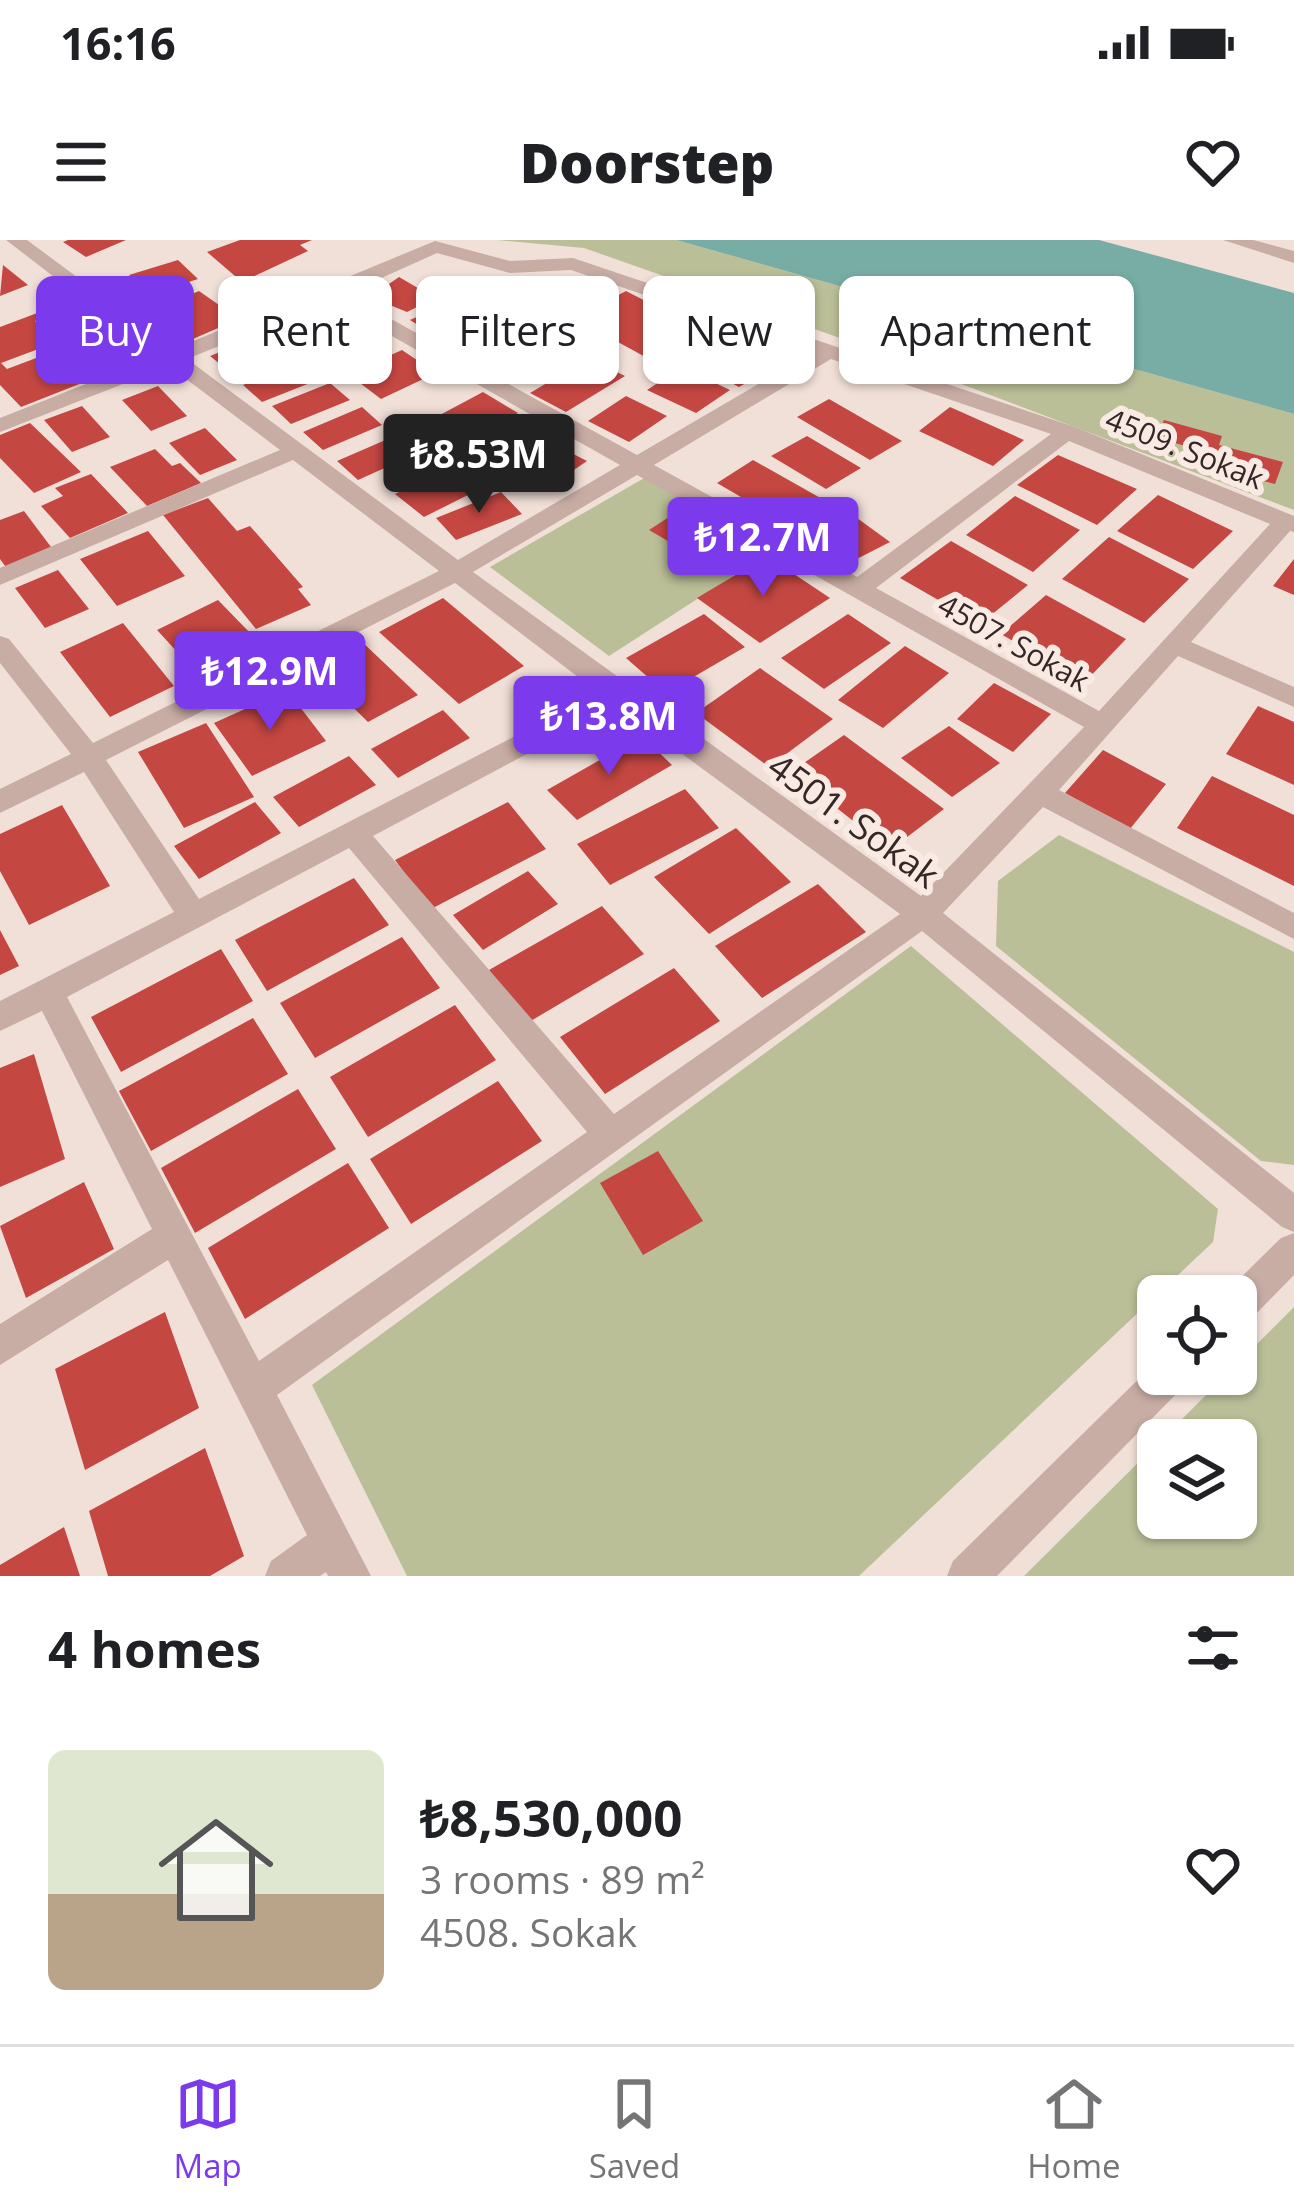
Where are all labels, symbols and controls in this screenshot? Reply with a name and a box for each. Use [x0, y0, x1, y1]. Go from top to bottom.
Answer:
text: 16:16 [60, 12, 176, 73]
text: Doorstep [520, 125, 774, 199]
icon: menu [48, 129, 114, 195]
icon: heart [1180, 129, 1246, 195]
chip: Buy [36, 276, 194, 384]
chip: Rent [218, 276, 392, 384]
chip: Filters [416, 276, 619, 384]
chip: New [643, 276, 815, 384]
chip: Apartment [839, 276, 1134, 384]
street label: 4509. Sokak [1100, 398, 1270, 498]
pin: ₺8.53M [381, 414, 577, 516]
text: ₺8.53M [410, 426, 548, 479]
pin: ₺12.7M [665, 497, 861, 599]
text: ₺12.7M [694, 509, 832, 562]
street label: 4507. Sokak [931, 584, 1097, 701]
pin: ₺12.9M [172, 631, 368, 733]
text: ₺12.9M [201, 643, 339, 696]
pin: ₺13.8M [511, 676, 707, 778]
text: ₺13.8M [540, 688, 678, 741]
street label: 4501. Sokak [759, 741, 950, 899]
map controls [1137, 1275, 1257, 1539]
button: locate [1137, 1275, 1257, 1395]
button: layers [1137, 1419, 1257, 1539]
text: 4 homes [48, 1613, 261, 1683]
icon: filters [1180, 1615, 1246, 1681]
text: ₺8,530,000 [420, 1782, 682, 1852]
icon: home [144, 1798, 288, 1942]
icon: heart [1180, 1837, 1246, 1903]
text: 3 rooms · 89 m² [420, 1852, 705, 1905]
text: 4508. Sokak [420, 1905, 637, 1958]
tab: Map [173, 2071, 242, 2188]
tab: Saved [589, 2071, 680, 2188]
tab: Home [1027, 2071, 1121, 2188]

